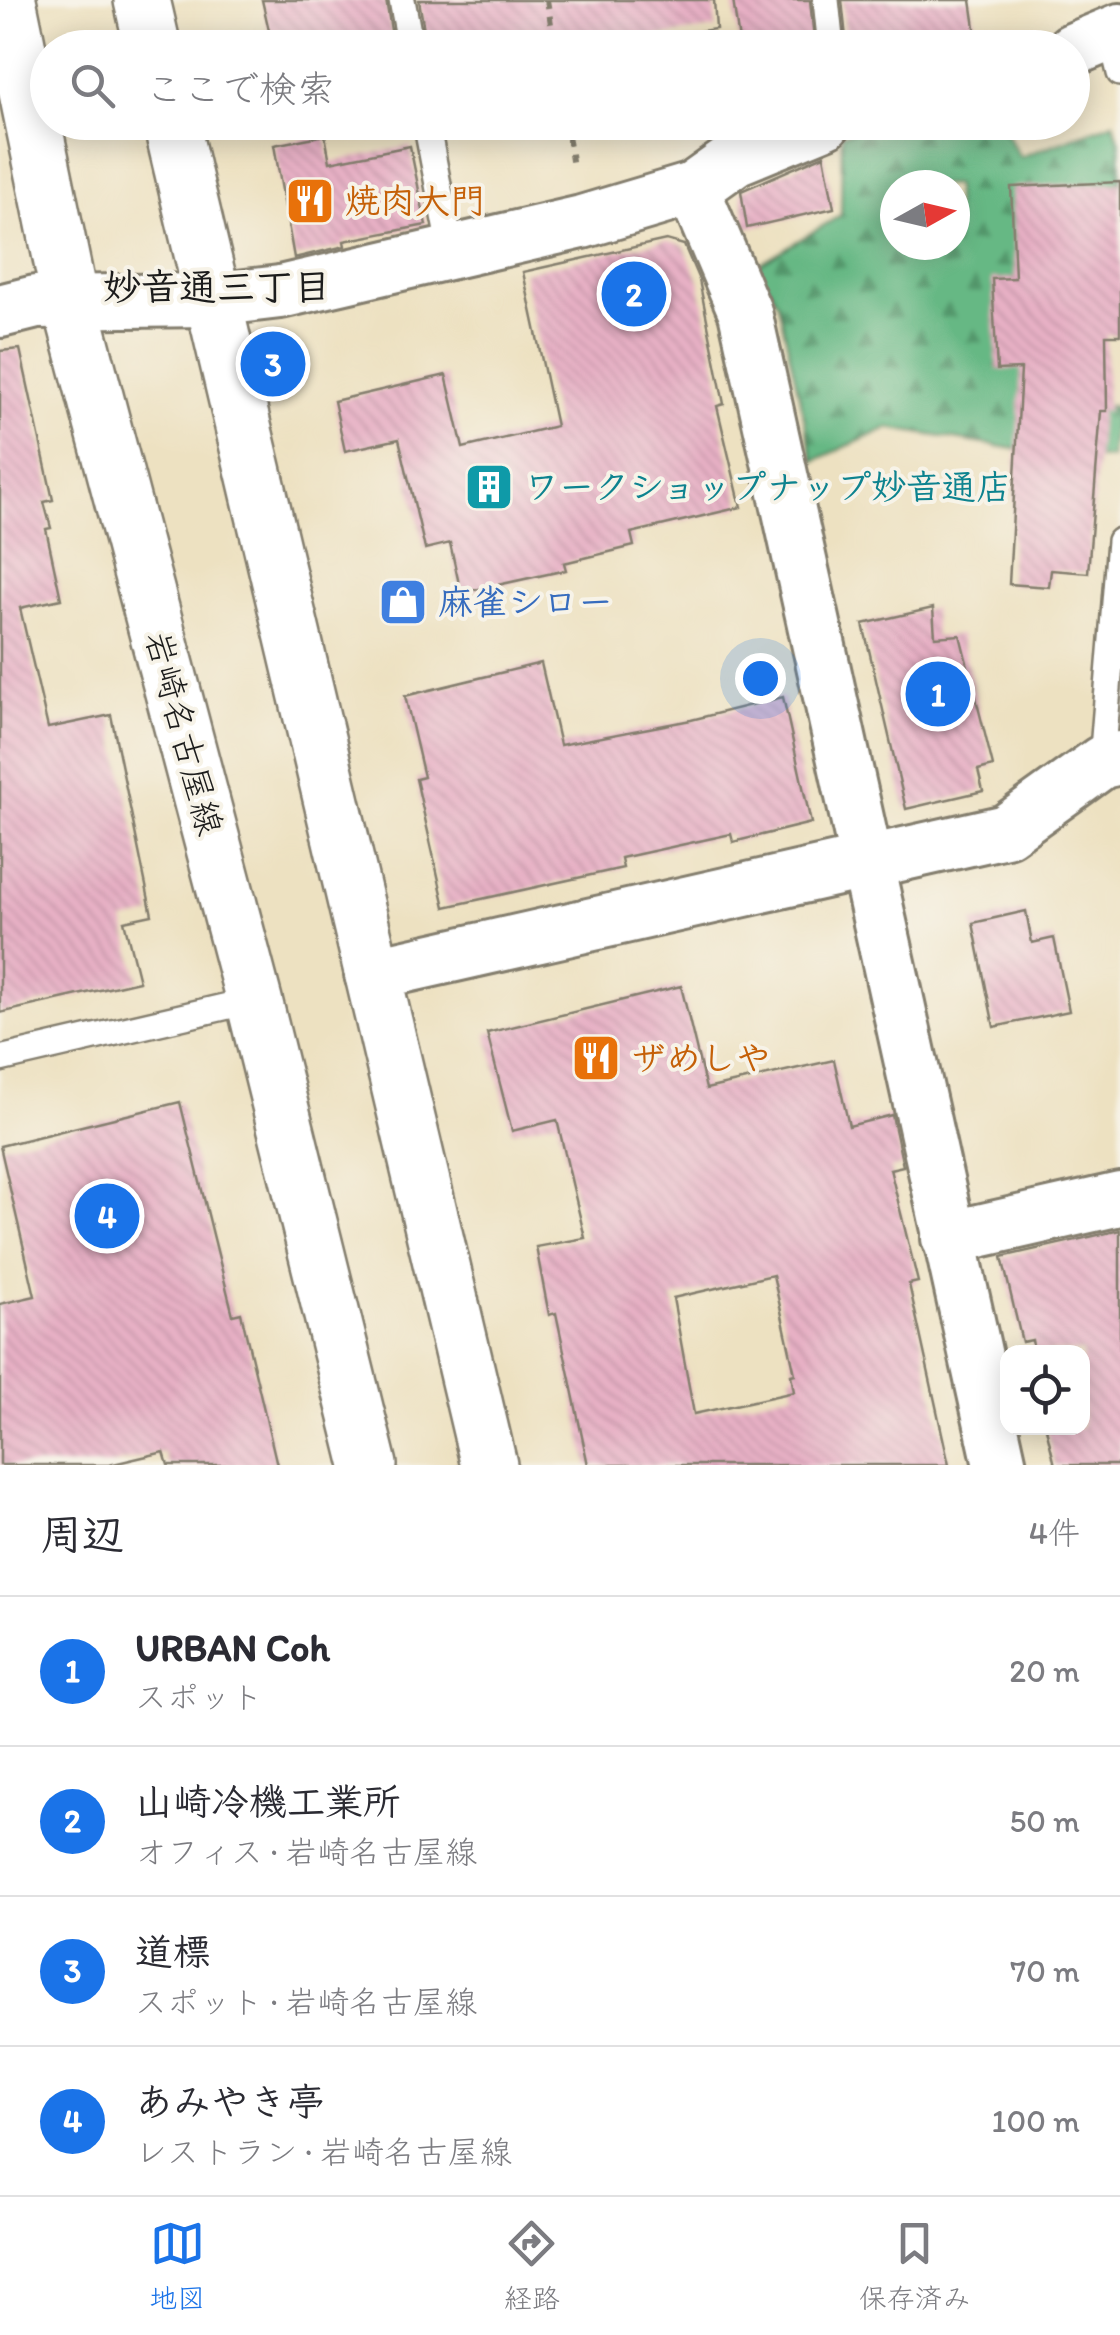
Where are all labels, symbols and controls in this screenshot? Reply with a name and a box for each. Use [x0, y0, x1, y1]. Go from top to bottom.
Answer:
search box [30, 30, 1090, 140]
icon: search [65, 58, 120, 113]
text: ここで検索 [145, 66, 335, 112]
north arrow [880, 170, 970, 260]
restaurant icon: 焼肉大門 [284, 175, 336, 227]
place label: 焼肉大門 [345, 180, 485, 222]
pin: 2 [602, 256, 666, 332]
district label: 妙音通三丁目 [103, 264, 331, 310]
pin: 3 [240, 326, 306, 402]
building icon: ワークショップナップ妙音通店 [463, 461, 515, 513]
place label: ワークショップナップ妙音通店 [524, 466, 1011, 508]
shop icon: 麻雀シロー [377, 576, 429, 628]
place label: 麻雀シロー [438, 581, 613, 623]
street label: 岩崎名古屋線 [137, 626, 231, 840]
your location [735, 653, 786, 704]
pin: 1 [906, 656, 970, 732]
restaurant icon: ザめしや [570, 1032, 622, 1084]
place label: ザめしや [631, 1037, 771, 1079]
pin: 4 [74, 1178, 140, 1254]
map controls [1000, 1345, 1090, 1435]
button: locate [1000, 1345, 1090, 1435]
text: 周辺 [40, 1509, 124, 1560]
text: 4件 [1029, 1514, 1080, 1552]
text: URBAN Coh [135, 1625, 330, 1671]
text: 1 [65, 1652, 80, 1690]
text: 20 m [1009, 1652, 1080, 1690]
text: スポット [135, 1678, 263, 1716]
text: 山崎冷機工業所 [135, 1779, 401, 1825]
text: 2 [64, 1802, 81, 1840]
text: 50 m [1009, 1802, 1080, 1840]
text: オフィス · 岩崎名古屋線 [135, 1833, 477, 1871]
text: 道標 [135, 1929, 211, 1975]
text: 3 [64, 1952, 81, 1990]
text: 70 m [1010, 1952, 1080, 1990]
text: スポット · 岩崎名古屋線 [135, 1983, 477, 2021]
text: あみやき亭 [135, 2079, 325, 2125]
text: 4 [63, 2102, 82, 2140]
text: 100 m [992, 2102, 1080, 2140]
text: レストラン · 岩崎名古屋線 [135, 2133, 512, 2171]
tab: 地図 [149, 2216, 205, 2316]
tab: 経路 [504, 2216, 560, 2316]
tab: 保存済み [859, 2216, 971, 2316]

